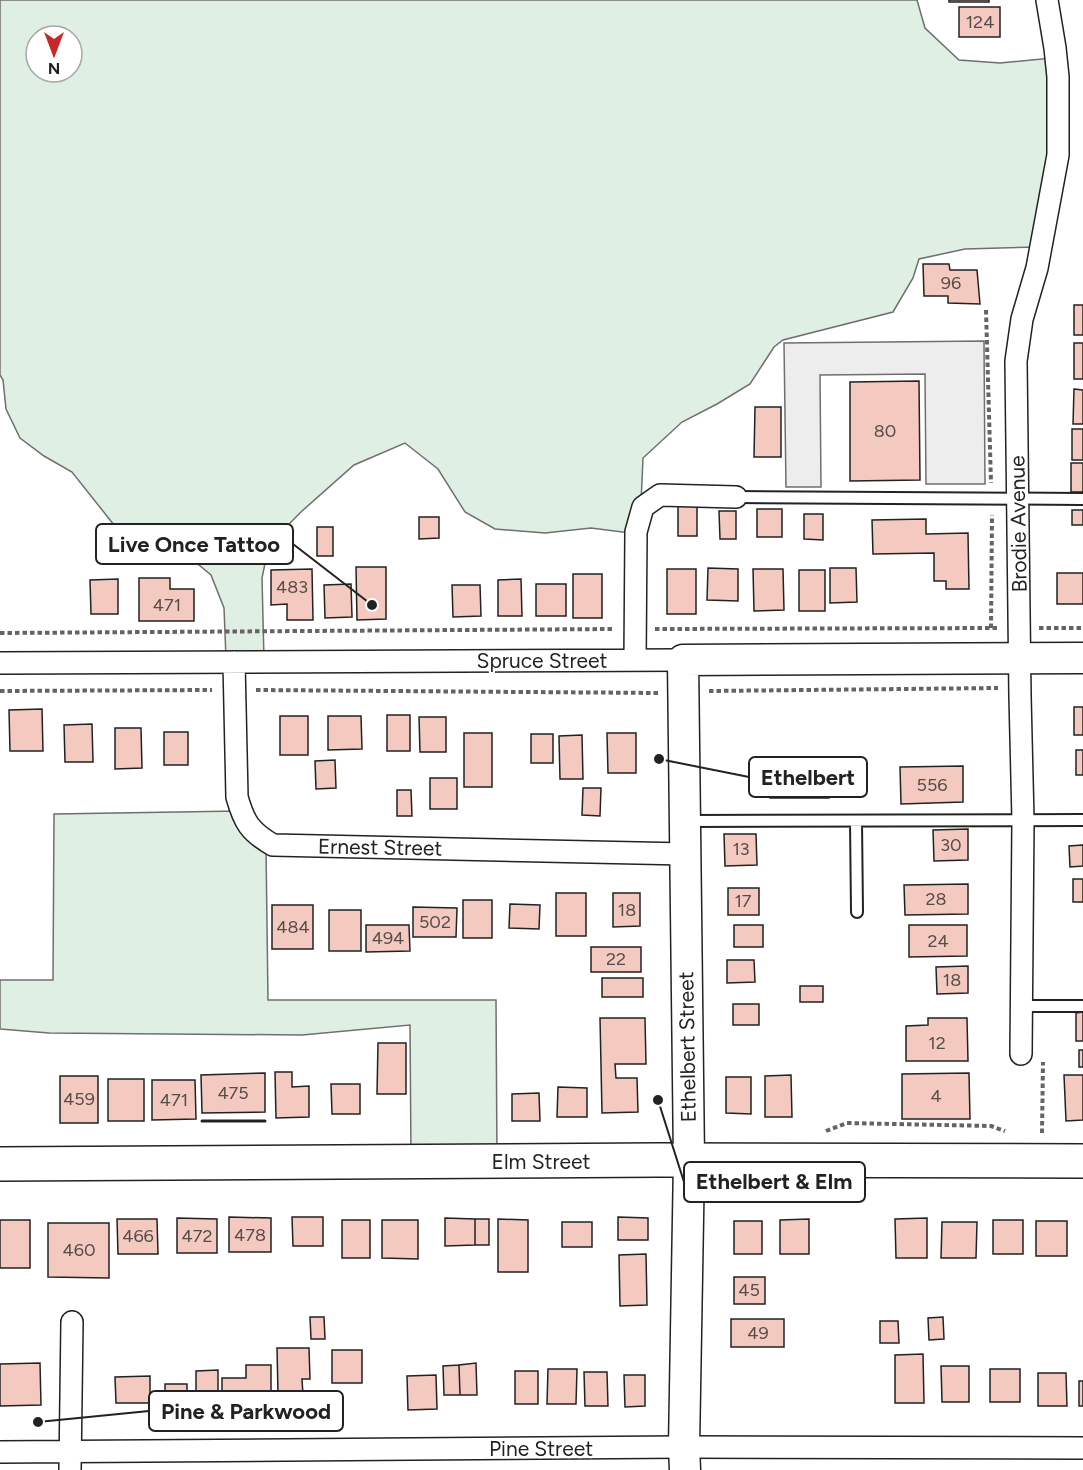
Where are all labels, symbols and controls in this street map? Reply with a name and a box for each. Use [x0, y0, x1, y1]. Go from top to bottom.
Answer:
house number: 124 [966, 11, 994, 33]
north arrow [24, 24, 84, 84]
text: N [48, 59, 60, 78]
house number: 96 [941, 272, 961, 294]
house number: 80 [874, 420, 896, 442]
street label: Brodie Avenue [1004, 455, 1032, 593]
callout: Live Once Tattoo [96, 524, 293, 564]
text: Live Once Tattoo [108, 531, 280, 558]
house number: 483 [276, 576, 308, 598]
house number: 471 [153, 594, 181, 616]
street label: Spruce Street [477, 648, 608, 673]
callout: Ethelbert [749, 757, 867, 797]
text: Ethelbert [761, 764, 855, 791]
house number: 556 [917, 774, 947, 796]
street label: Ernest Street [318, 833, 442, 861]
house number: 30 [940, 834, 962, 856]
house number: 13 [732, 838, 750, 860]
house number: 28 [925, 888, 947, 910]
house number: 17 [734, 890, 752, 912]
house number: 18 [618, 899, 636, 921]
house number: 502 [419, 911, 451, 933]
house number: 484 [276, 916, 310, 938]
house number: 494 [372, 927, 404, 949]
house number: 24 [927, 930, 949, 952]
house number: 22 [606, 948, 626, 970]
house number: 18 [943, 969, 961, 991]
street label: Ethelbert Street [673, 971, 701, 1123]
house number: 12 [928, 1032, 946, 1054]
house number: 475 [217, 1082, 249, 1104]
house number: 4 [930, 1085, 942, 1107]
house number: 459 [63, 1088, 95, 1110]
house number: 471 [160, 1089, 188, 1111]
street label: Elm Street [492, 1149, 591, 1174]
callout: Ethelbert & Elm [684, 1162, 865, 1202]
text: Ethelbert & Elm [696, 1168, 852, 1195]
house number: 478 [234, 1224, 266, 1246]
house number: 466 [122, 1225, 154, 1247]
house number: 472 [182, 1225, 212, 1247]
house number: 460 [63, 1239, 95, 1261]
house number: 45 [738, 1279, 760, 1301]
house number: 49 [747, 1322, 769, 1344]
callout: Pine & Parkwood [149, 1391, 343, 1431]
text: Pine & Parkwood [161, 1398, 331, 1425]
street label: Pine Street [489, 1436, 593, 1461]

